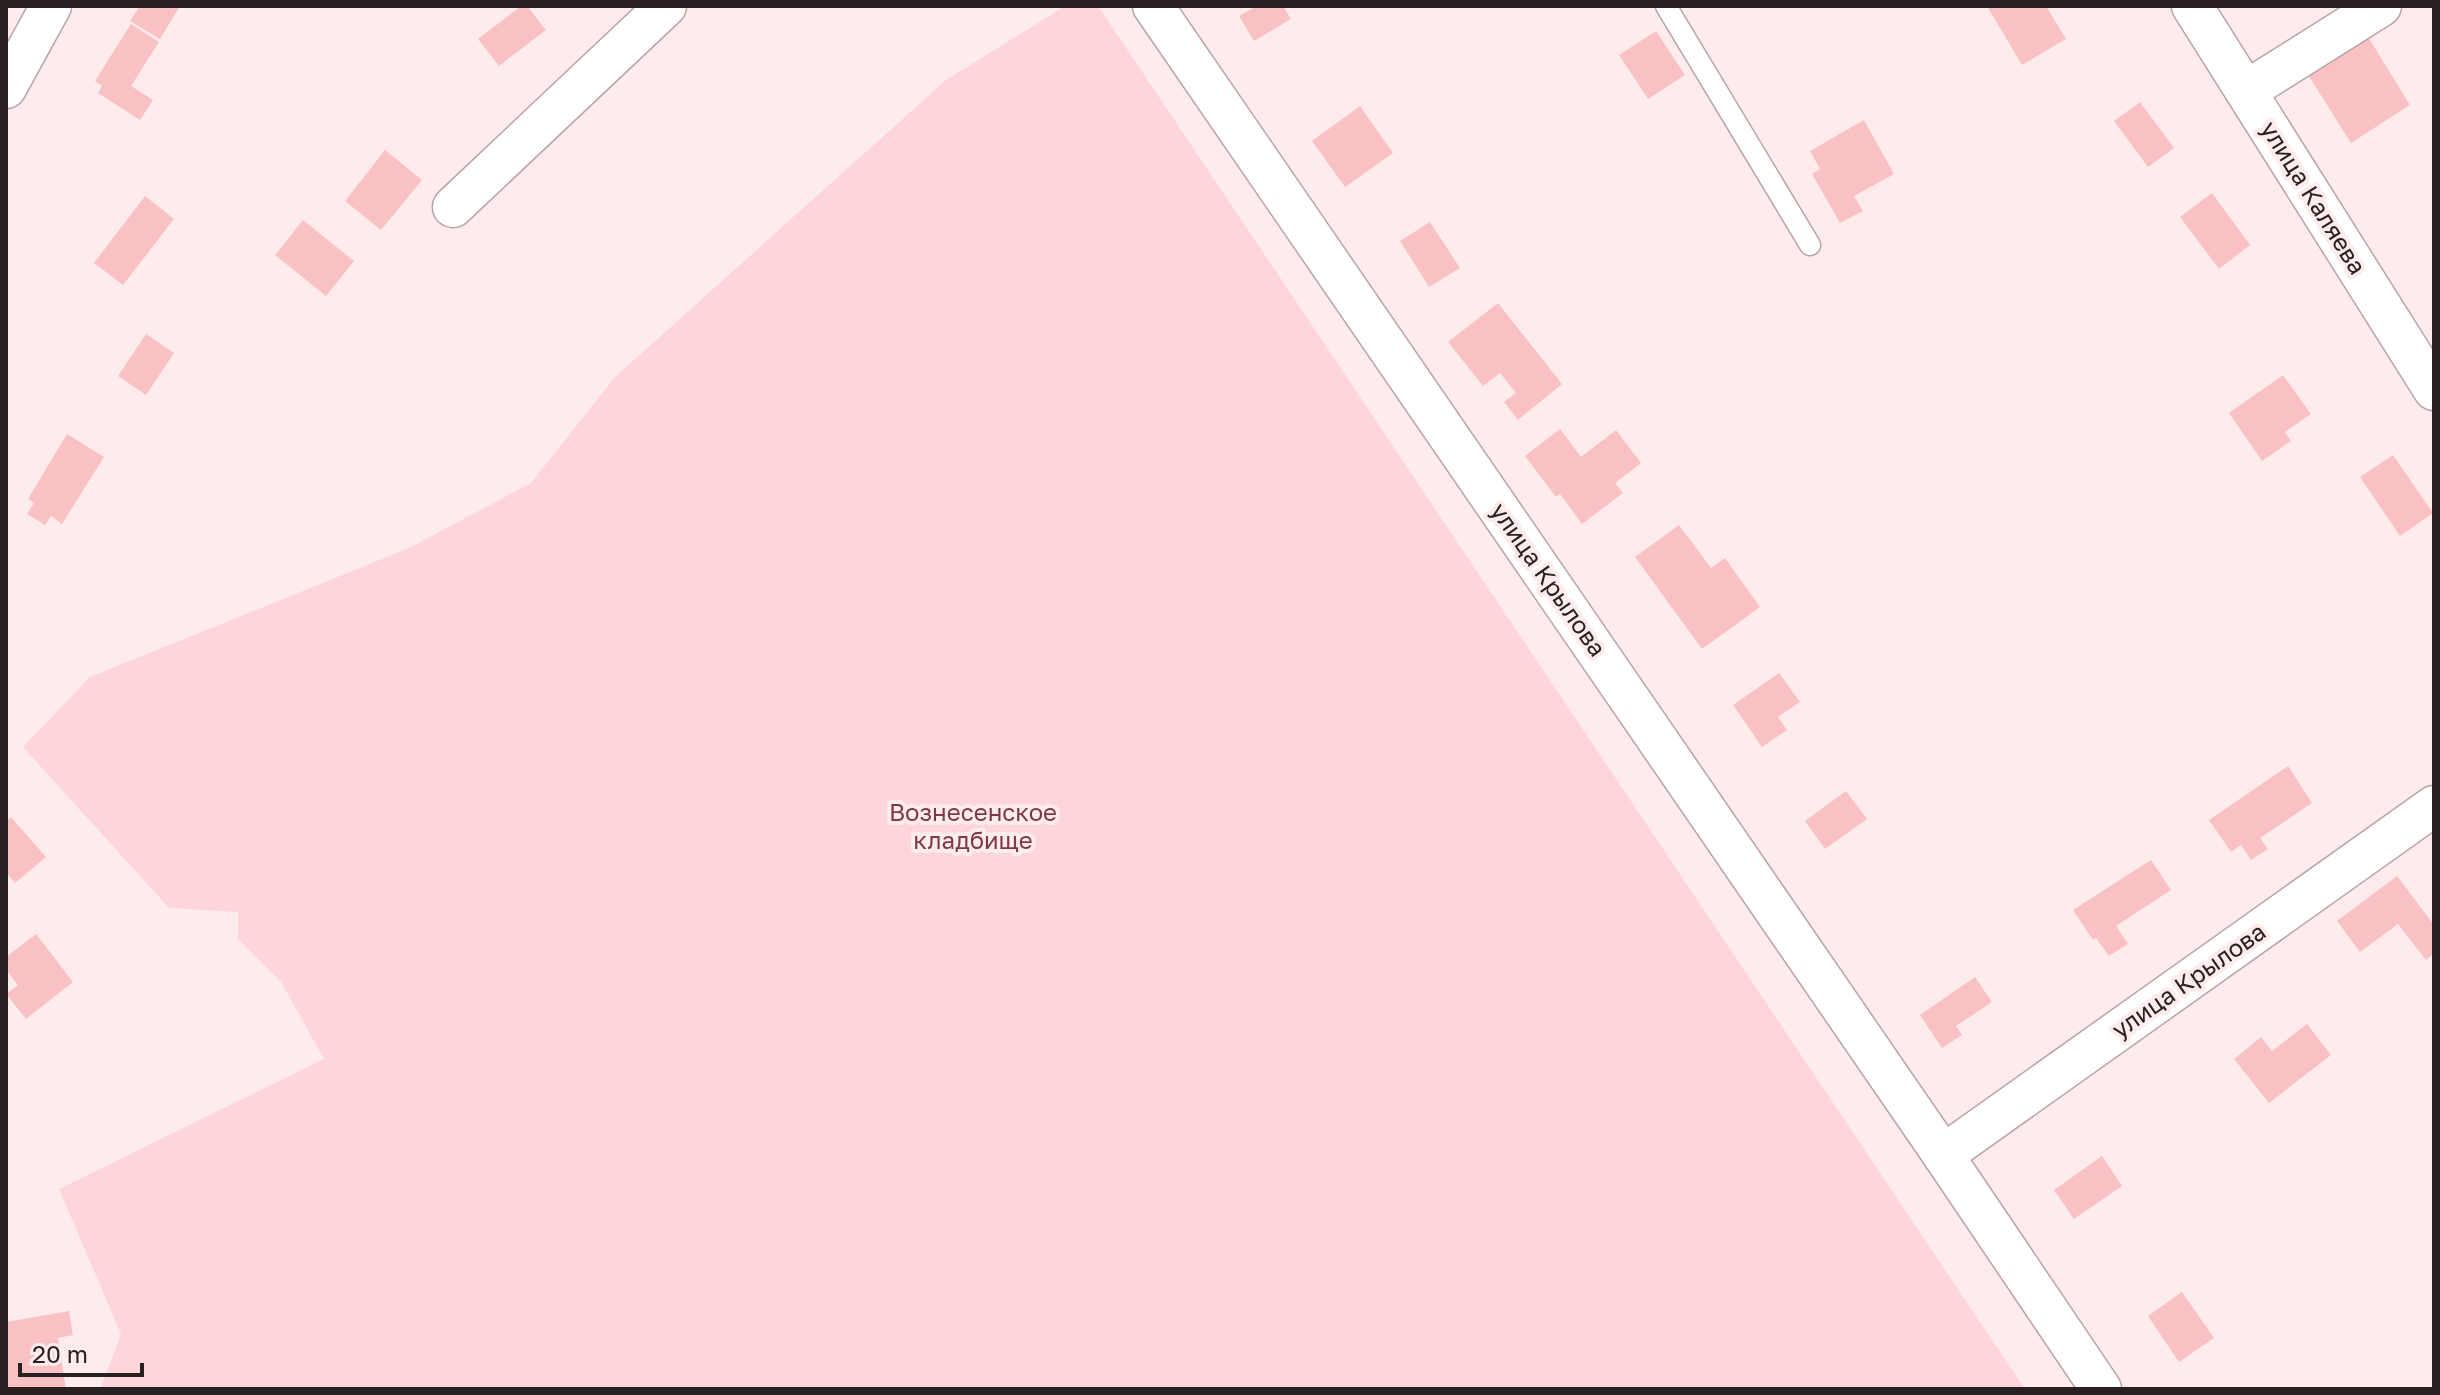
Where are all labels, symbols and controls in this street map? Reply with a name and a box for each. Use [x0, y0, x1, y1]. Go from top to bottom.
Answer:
street label: улица Каляева [2256, 115, 2373, 279]
street label: улица Крылова [1485, 497, 1613, 662]
park label: Вознесенское кладбище [889, 797, 1057, 854]
street label: улица Крылова [2106, 916, 2271, 1044]
scale bar [20, 1327, 142, 1377]
text: 20 m [32, 1339, 88, 1368]

